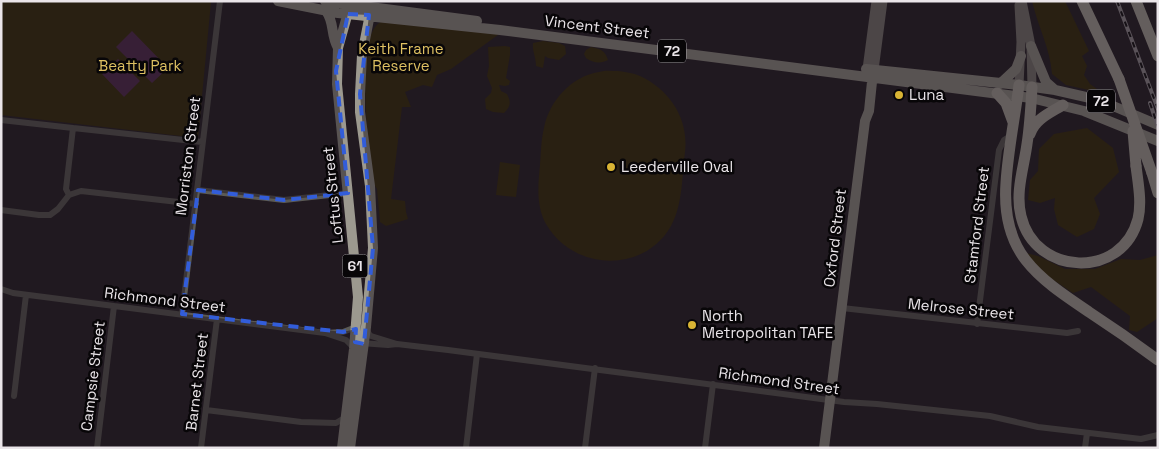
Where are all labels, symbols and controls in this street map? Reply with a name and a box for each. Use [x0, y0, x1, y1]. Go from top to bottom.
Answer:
street label: Vincent Street [543, 11, 651, 42]
park label: Keith Frame Reserve [358, 39, 444, 75]
road number: 72 [658, 40, 686, 62]
park label: Beatty Park [98, 56, 182, 75]
place label: Luna [909, 85, 945, 104]
marker: Luna [893, 89, 905, 101]
road number: 72 [1087, 90, 1115, 112]
street label: Morriston Street [171, 95, 204, 217]
street label: Loftus Street [318, 146, 347, 244]
place label: Leederville Oval [621, 157, 733, 176]
marker: Leederville Oval [605, 161, 617, 173]
street label: Stamford Street [960, 165, 993, 284]
street label: Oxford Street [819, 187, 850, 288]
road number: 61 [342, 255, 368, 278]
street label: Richmond Street [103, 283, 227, 316]
street label: Melrose Street [907, 293, 1015, 324]
place label: North Metropolitan TAFE [702, 306, 833, 342]
marker: North Metropolitan TAFE [686, 319, 698, 331]
street label: Campsie Street [76, 320, 109, 432]
street label: Barnet Street [181, 332, 212, 432]
street label: Richmond Street [717, 363, 841, 398]

